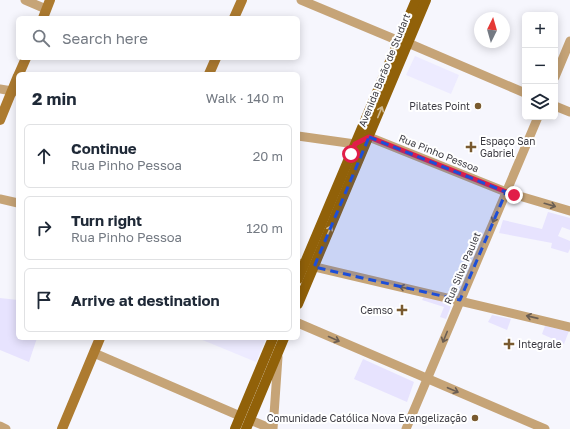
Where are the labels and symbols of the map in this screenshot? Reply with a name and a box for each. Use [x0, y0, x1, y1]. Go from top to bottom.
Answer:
street label: Avenida Barão de Studart [356, 11, 412, 129]
north arrow [474, 12, 510, 48]
place label: Pilates Point [409, 100, 470, 112]
marker: Pilates Point [473, 101, 483, 111]
one-way arrow [376, 106, 384, 118]
street label: Rua Pinho Pessoa [397, 131, 481, 175]
place label: Espaço San Gabriel [480, 135, 535, 159]
marker: Espaço San Gabriel [465, 141, 477, 153]
route start [342, 145, 360, 163]
route end [505, 186, 523, 204]
one-way arrow [543, 202, 556, 209]
one-way arrow [491, 211, 499, 223]
one-way arrow [326, 226, 333, 238]
street label: Rua Silva Paulet [441, 230, 483, 306]
one-way arrow [399, 283, 412, 291]
place label: Cemso [360, 304, 393, 316]
marker: Cemso [396, 304, 408, 316]
one-way arrow [526, 313, 539, 321]
one-way arrow [440, 330, 448, 342]
one-way arrow [327, 335, 339, 343]
marker: Integrale [503, 338, 515, 350]
place label: Integrale [518, 338, 562, 350]
one-way arrow [447, 387, 459, 394]
place label: Comunidade Católica Nova Evangelização [267, 412, 467, 424]
marker: Comunidade Católica Nova Evangelização [470, 413, 480, 423]

